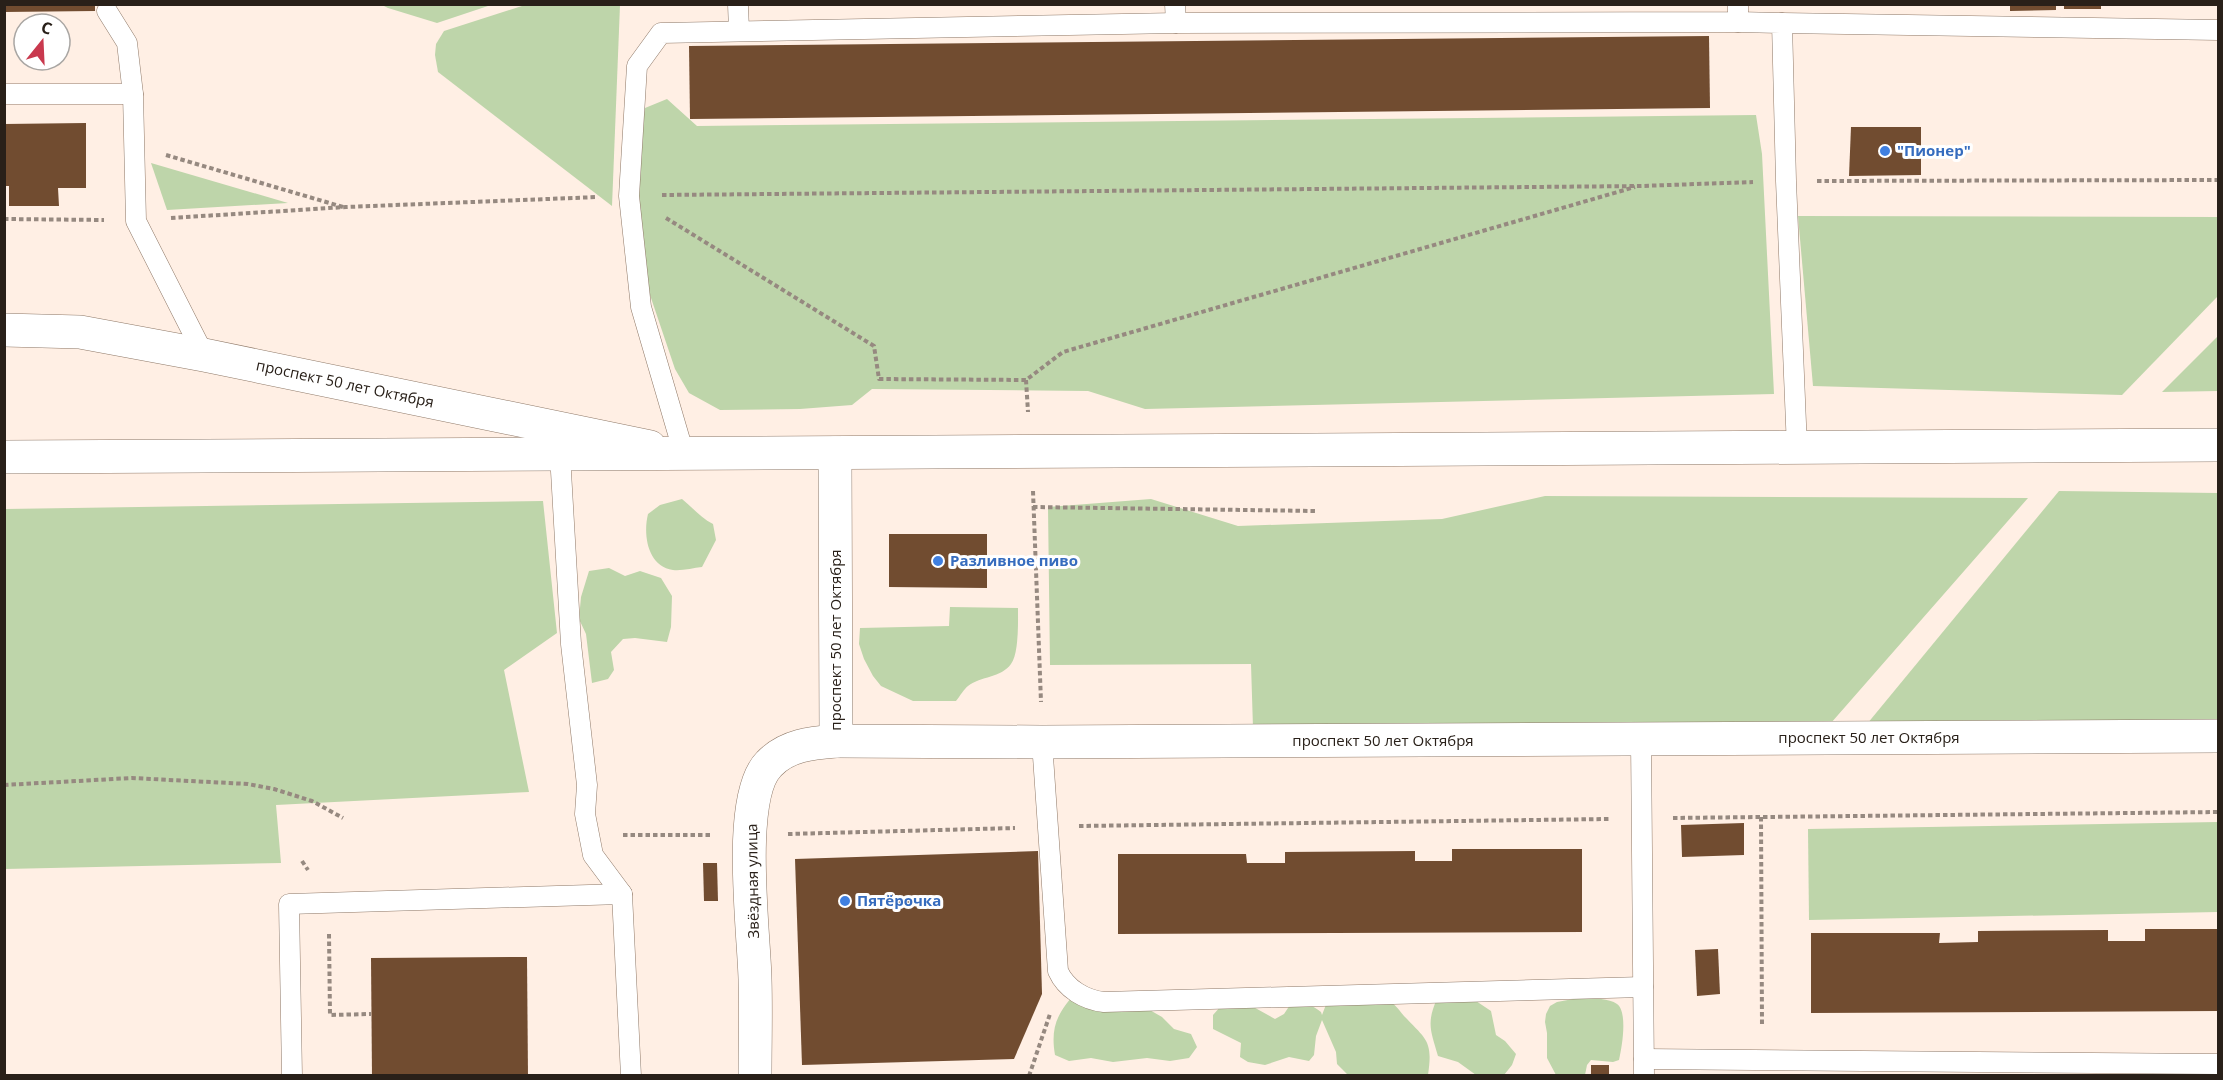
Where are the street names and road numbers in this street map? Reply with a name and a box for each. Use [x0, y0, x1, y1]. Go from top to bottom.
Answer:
street label: проспект 50 лет Октября [254, 354, 436, 412]
street label: проспект 50 лет Октября [825, 549, 845, 731]
street label: проспект 50 лет Октября [1778, 727, 1960, 747]
street label: проспект 50 лет Октября [1292, 730, 1474, 750]
street label: Звёздная улица [741, 823, 763, 939]

